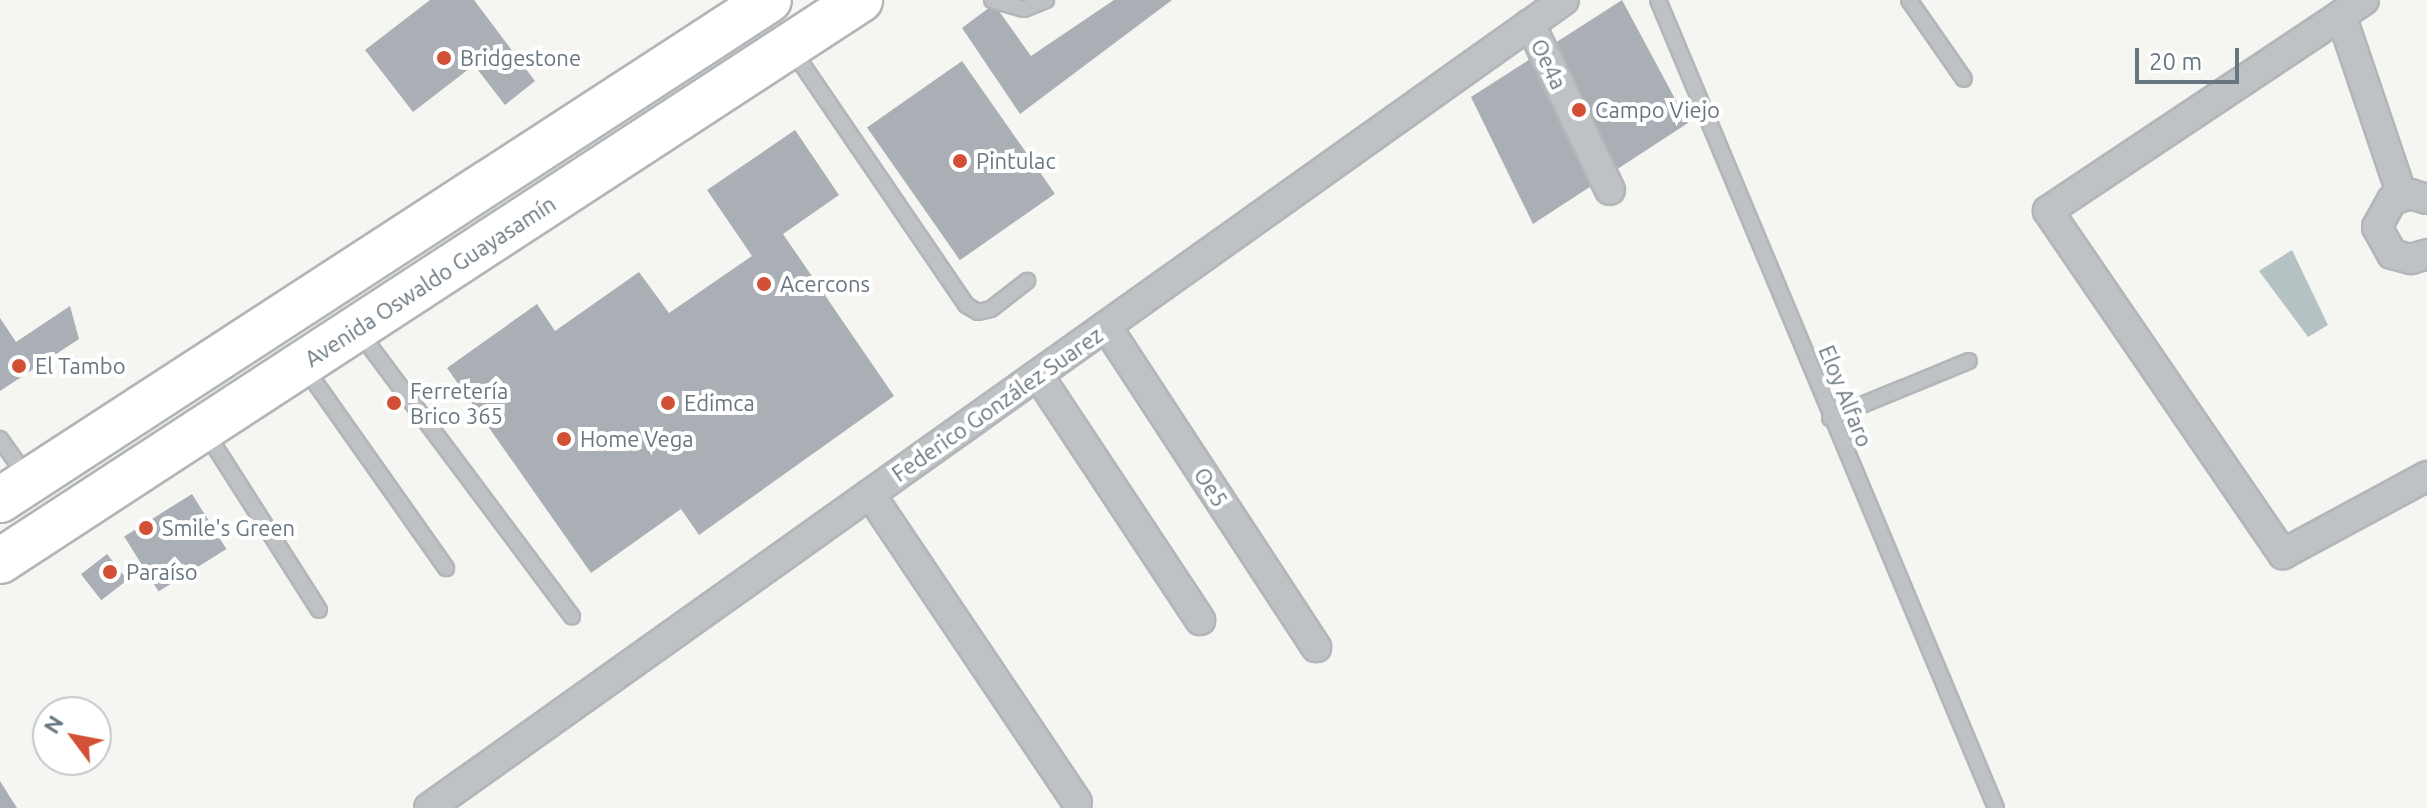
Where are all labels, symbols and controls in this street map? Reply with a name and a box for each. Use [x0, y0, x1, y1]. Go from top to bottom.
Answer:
scale bar [2139, 32, 2243, 82]
street label: Oe4a [1526, 34, 1572, 94]
place label: Bridgestone [460, 45, 581, 71]
text: 20 m [2149, 48, 2202, 75]
marker: Bridgestone [435, 49, 453, 67]
place label: Campo Viejo [1595, 97, 1720, 123]
marker: Campo Viejo [1570, 101, 1588, 119]
place label: Pintulac [976, 148, 1056, 174]
marker: Pintulac [951, 152, 969, 170]
street label: Avenida Oswaldo Guayasamín [300, 190, 560, 372]
place label: Acercons [780, 271, 870, 297]
marker: Acercons [755, 275, 773, 293]
street label: Federico González Suarez [887, 321, 1107, 487]
street label: Eloy Alfaro [1814, 341, 1878, 451]
place label: El Tambo [35, 353, 126, 379]
marker: El Tambo [10, 357, 28, 375]
place label: Ferretería Brico 365 [410, 377, 508, 428]
place label: Edimca [684, 390, 755, 416]
marker: Ferretería Brico 365 [385, 394, 403, 412]
marker: Edimca [659, 394, 677, 412]
place label: Home Vega [580, 426, 694, 452]
marker: Home Vega [555, 430, 573, 448]
street label: Oe5 [1189, 462, 1233, 512]
place label: Smile's Green [162, 515, 295, 541]
marker: Smile's Green [137, 519, 155, 537]
place label: Paraíso [126, 559, 198, 585]
marker: Paraíso [101, 563, 119, 581]
north arrow [32, 696, 112, 776]
text: N [38, 710, 68, 738]

